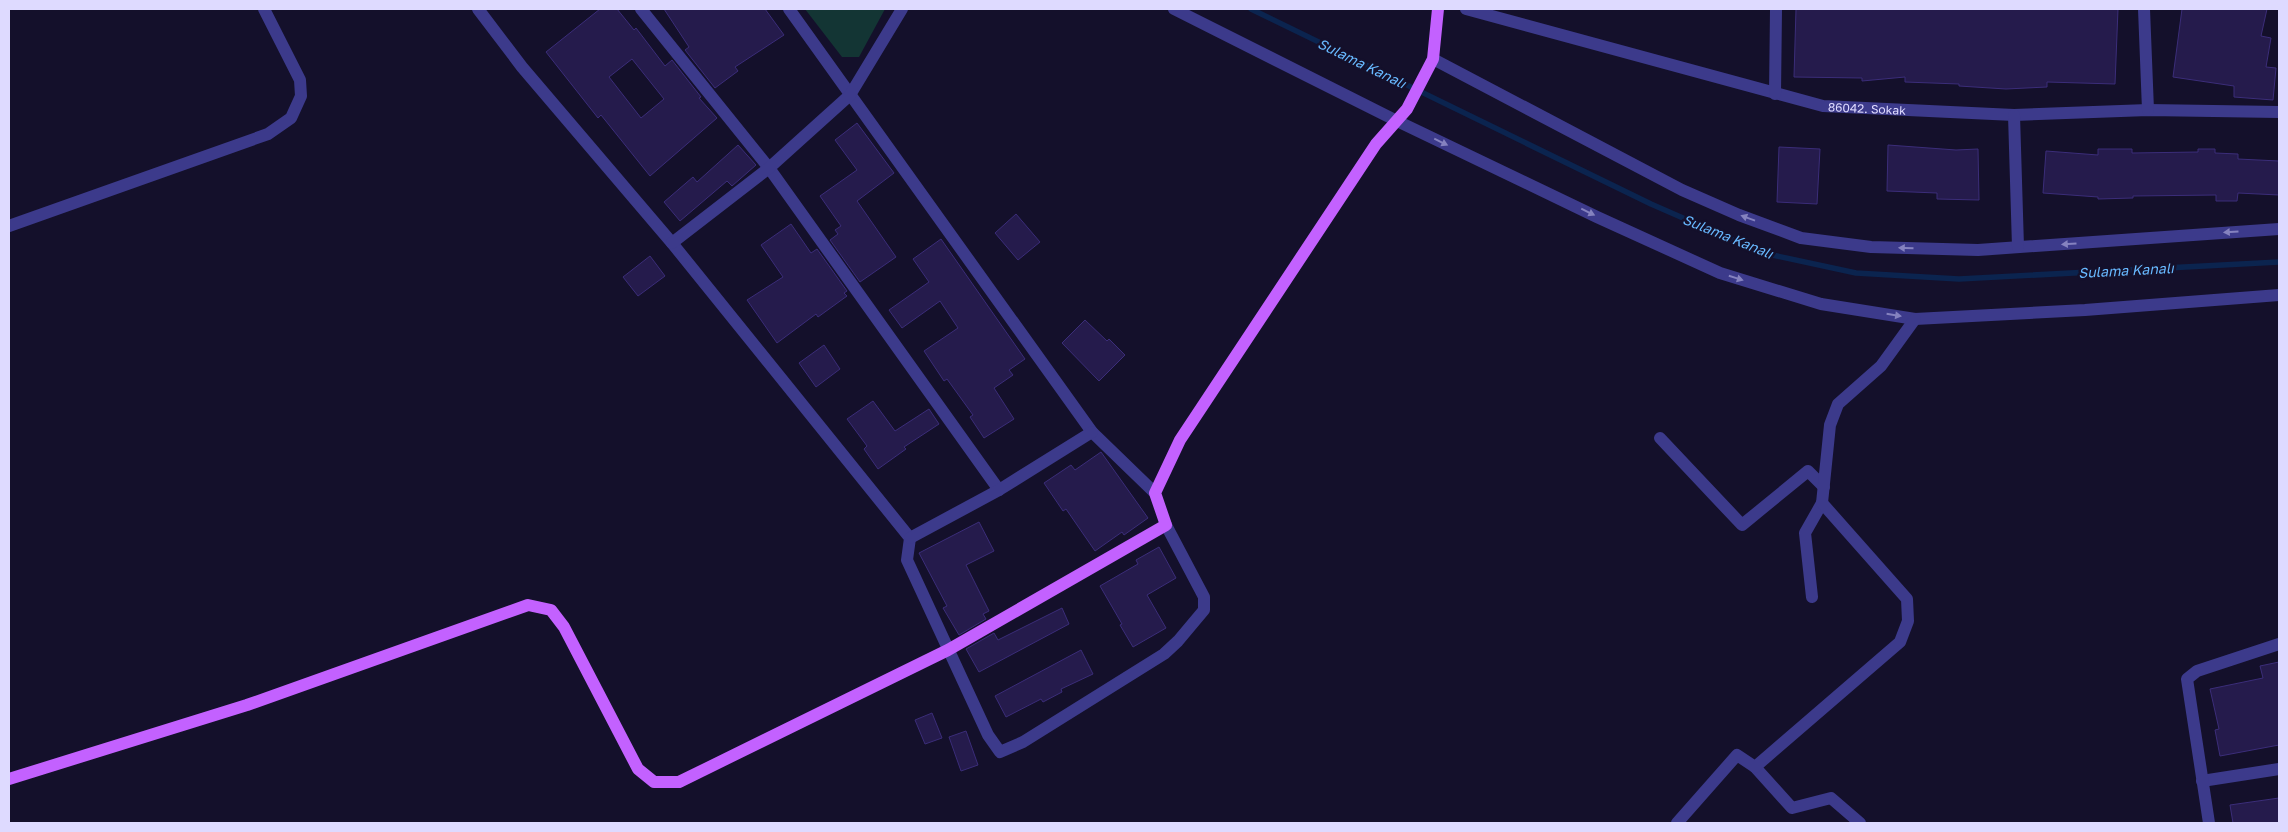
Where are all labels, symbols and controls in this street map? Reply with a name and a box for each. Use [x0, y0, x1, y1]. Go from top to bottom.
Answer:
water label: Sulama Kanalı [1315, 34, 1410, 92]
street label: 86042. Sokak [1828, 99, 1907, 117]
one-way arrow [1434, 139, 1448, 147]
one-way arrow [1580, 208, 1595, 217]
water label: Sulama Kanalı [1680, 210, 1777, 262]
one-way arrow [1740, 214, 1755, 222]
one-way arrow [2222, 229, 2238, 237]
one-way arrow [2060, 240, 2076, 248]
one-way arrow [1898, 244, 1914, 252]
water label: Sulama Kanalı [2078, 259, 2176, 281]
one-way arrow [1729, 274, 1744, 282]
one-way arrow [1886, 312, 1902, 320]

